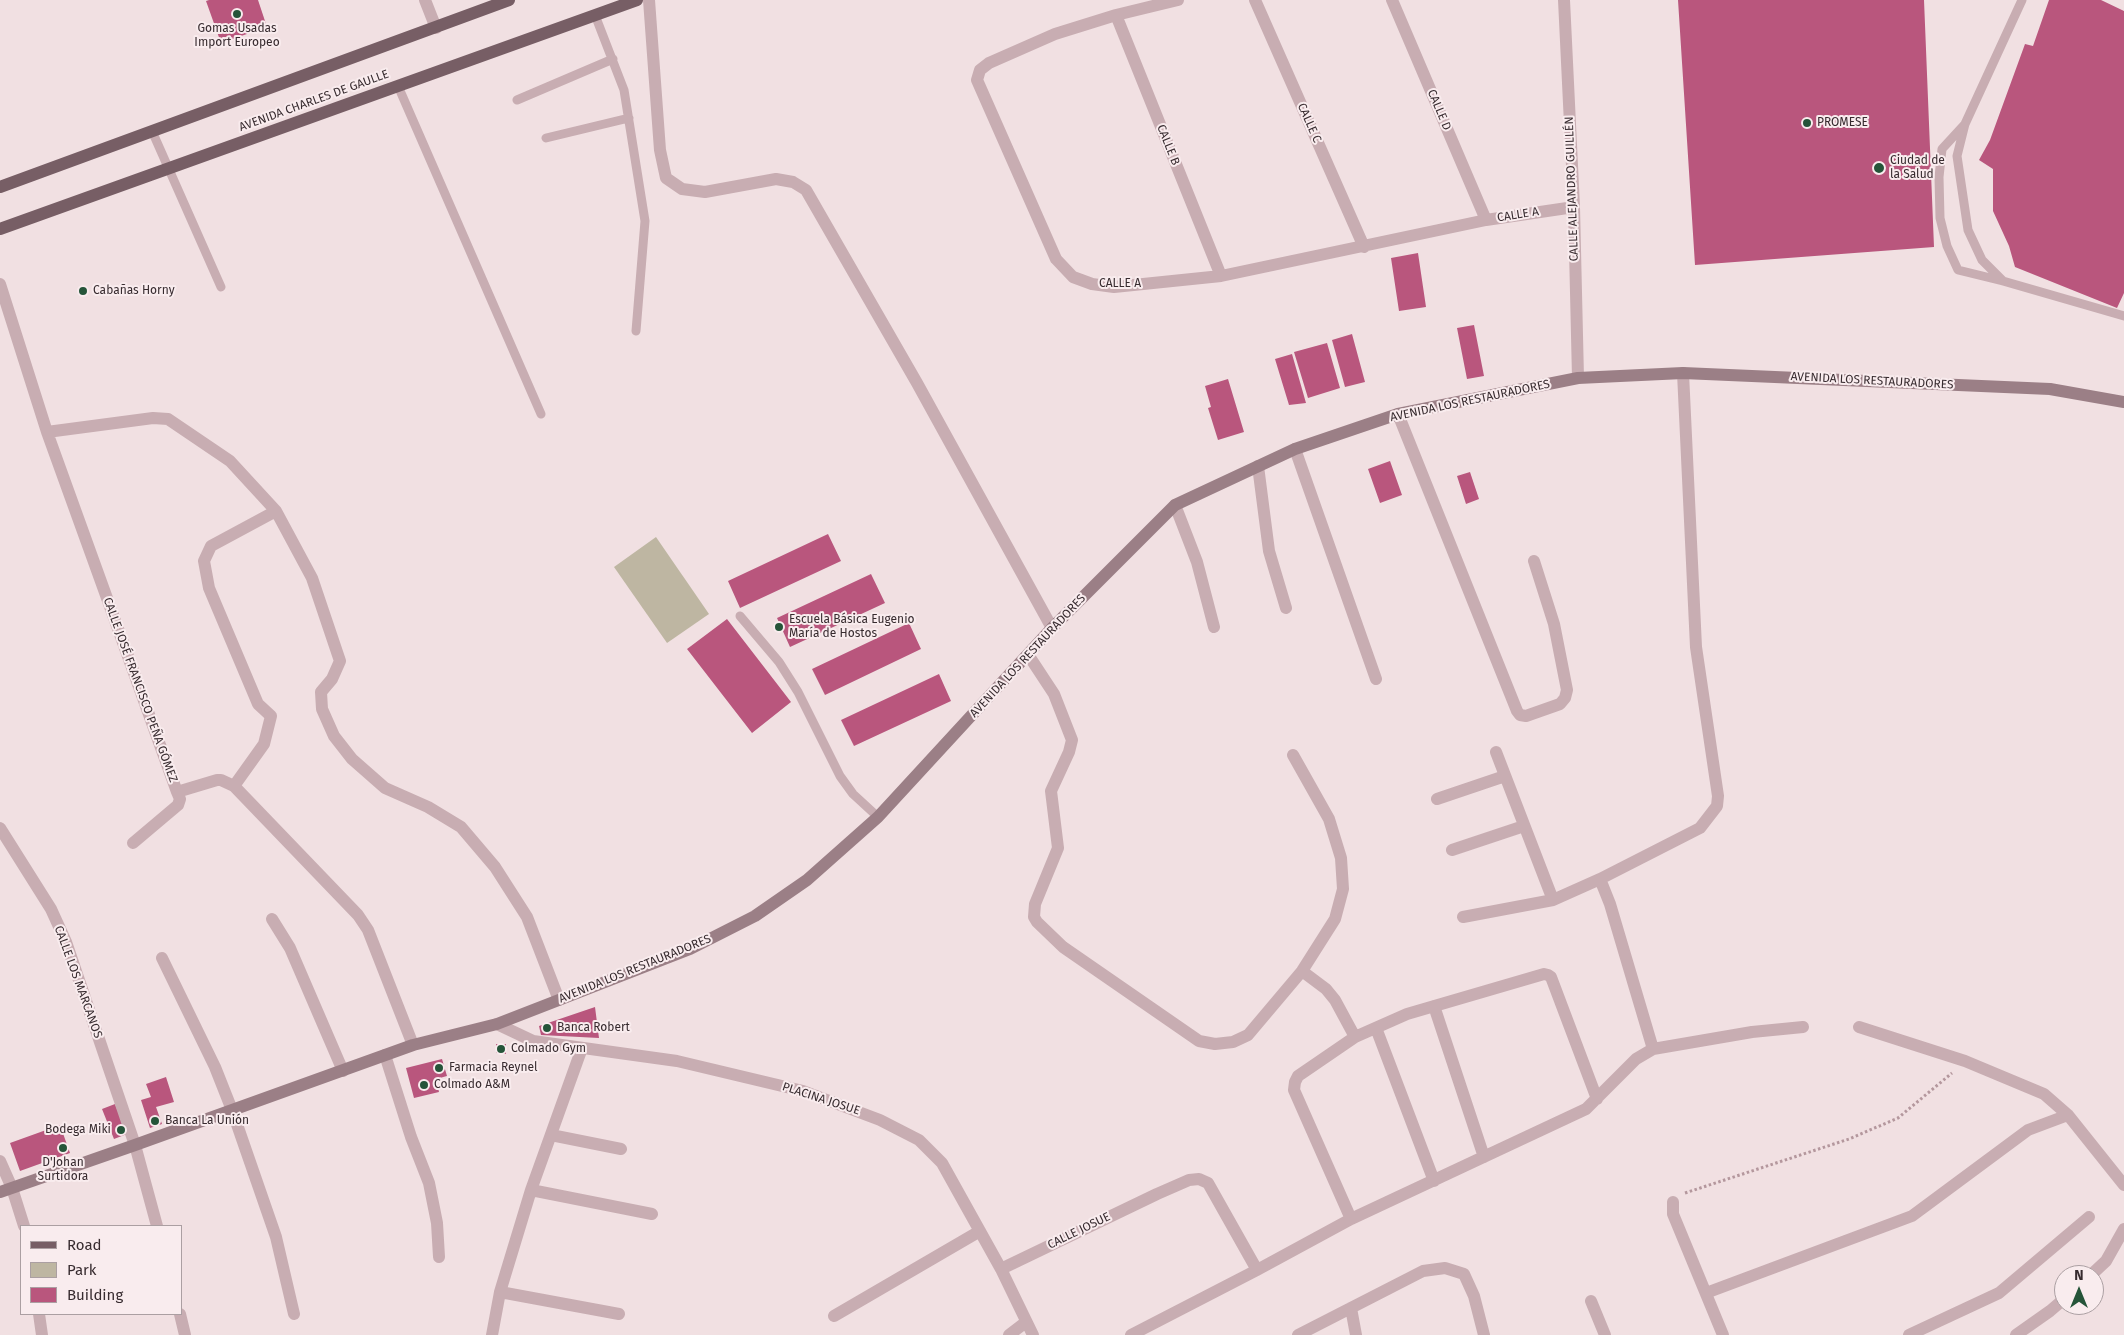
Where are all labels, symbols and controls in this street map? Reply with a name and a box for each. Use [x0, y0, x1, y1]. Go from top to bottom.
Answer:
marker: Gomas Usadas Import Europeo [231, 8, 243, 20]
place label: Gomas Usadas Import Europeo [194, 22, 280, 50]
street label: AVENIDA CHARLES DE GAULLE [237, 67, 391, 135]
street label: CALLE D [1424, 87, 1454, 133]
street label: CALLE C [1294, 101, 1324, 145]
street label: CALLE ALEJANDRO GUILLÉN [1562, 116, 1582, 262]
place label: PROMESE [1817, 116, 1868, 130]
marker: PROMESE [1801, 117, 1813, 129]
street label: CALLE B [1153, 123, 1183, 167]
place label: Ciudad de la Salud [1890, 154, 1945, 182]
marker: Ciudad de la Salud [1872, 161, 1886, 175]
street label: CALLE A [1496, 205, 1540, 225]
street label: CALLE A [1099, 277, 1141, 291]
place label: Cabañas Horny [93, 284, 175, 298]
marker: Cabañas Horny [77, 285, 89, 297]
street label: AVENIDA LOS RESTAURADORES [1790, 370, 1954, 392]
street label: AVENIDA LOS RESTAURADORES [1389, 377, 1551, 425]
street label: AVENIDA LOS RESTAURADORES [967, 591, 1089, 721]
street label: CALLE JOSÉ FRANCISCO PEÑA GÓMEZ [100, 596, 180, 784]
place label: Escuela Básica Eugenio María de Hostos [789, 613, 915, 641]
marker: Escuela Básica Eugenio María de Hostos [773, 621, 785, 633]
street label: CALLE LOS MARCANOS [51, 924, 105, 1040]
street label: AVENIDA LOS RESTAURADORES [557, 932, 713, 1006]
place label: Banca Robert [557, 1021, 630, 1035]
marker: Banca Robert [541, 1022, 553, 1034]
place label: Colmado Gym [511, 1042, 586, 1056]
marker: Colmado Gym [495, 1043, 507, 1055]
place label: Farmacia Reynel [449, 1061, 538, 1075]
marker: Farmacia Reynel [433, 1062, 445, 1074]
place label: Colmado A&M [434, 1078, 510, 1092]
marker: Colmado A&M [418, 1079, 430, 1091]
street label: PLACINA JOSUE [780, 1080, 862, 1118]
place label: Banca La Unión [165, 1114, 249, 1128]
marker: Banca La Unión [149, 1115, 161, 1127]
place label: Bodega Miki [45, 1123, 111, 1137]
marker: Bodega Miki [115, 1124, 127, 1136]
marker: D'Johan Surtidora [57, 1142, 69, 1154]
place label: D'Johan Surtidora [38, 1156, 88, 1184]
street label: CALLE JOSUE [1045, 1210, 1113, 1252]
legend [20, 1225, 182, 1315]
text: Road [67, 1236, 102, 1254]
text: Park [67, 1261, 97, 1279]
north arrow [2054, 1265, 2104, 1315]
text: N [2074, 1267, 2084, 1284]
text: Building [67, 1286, 123, 1304]

